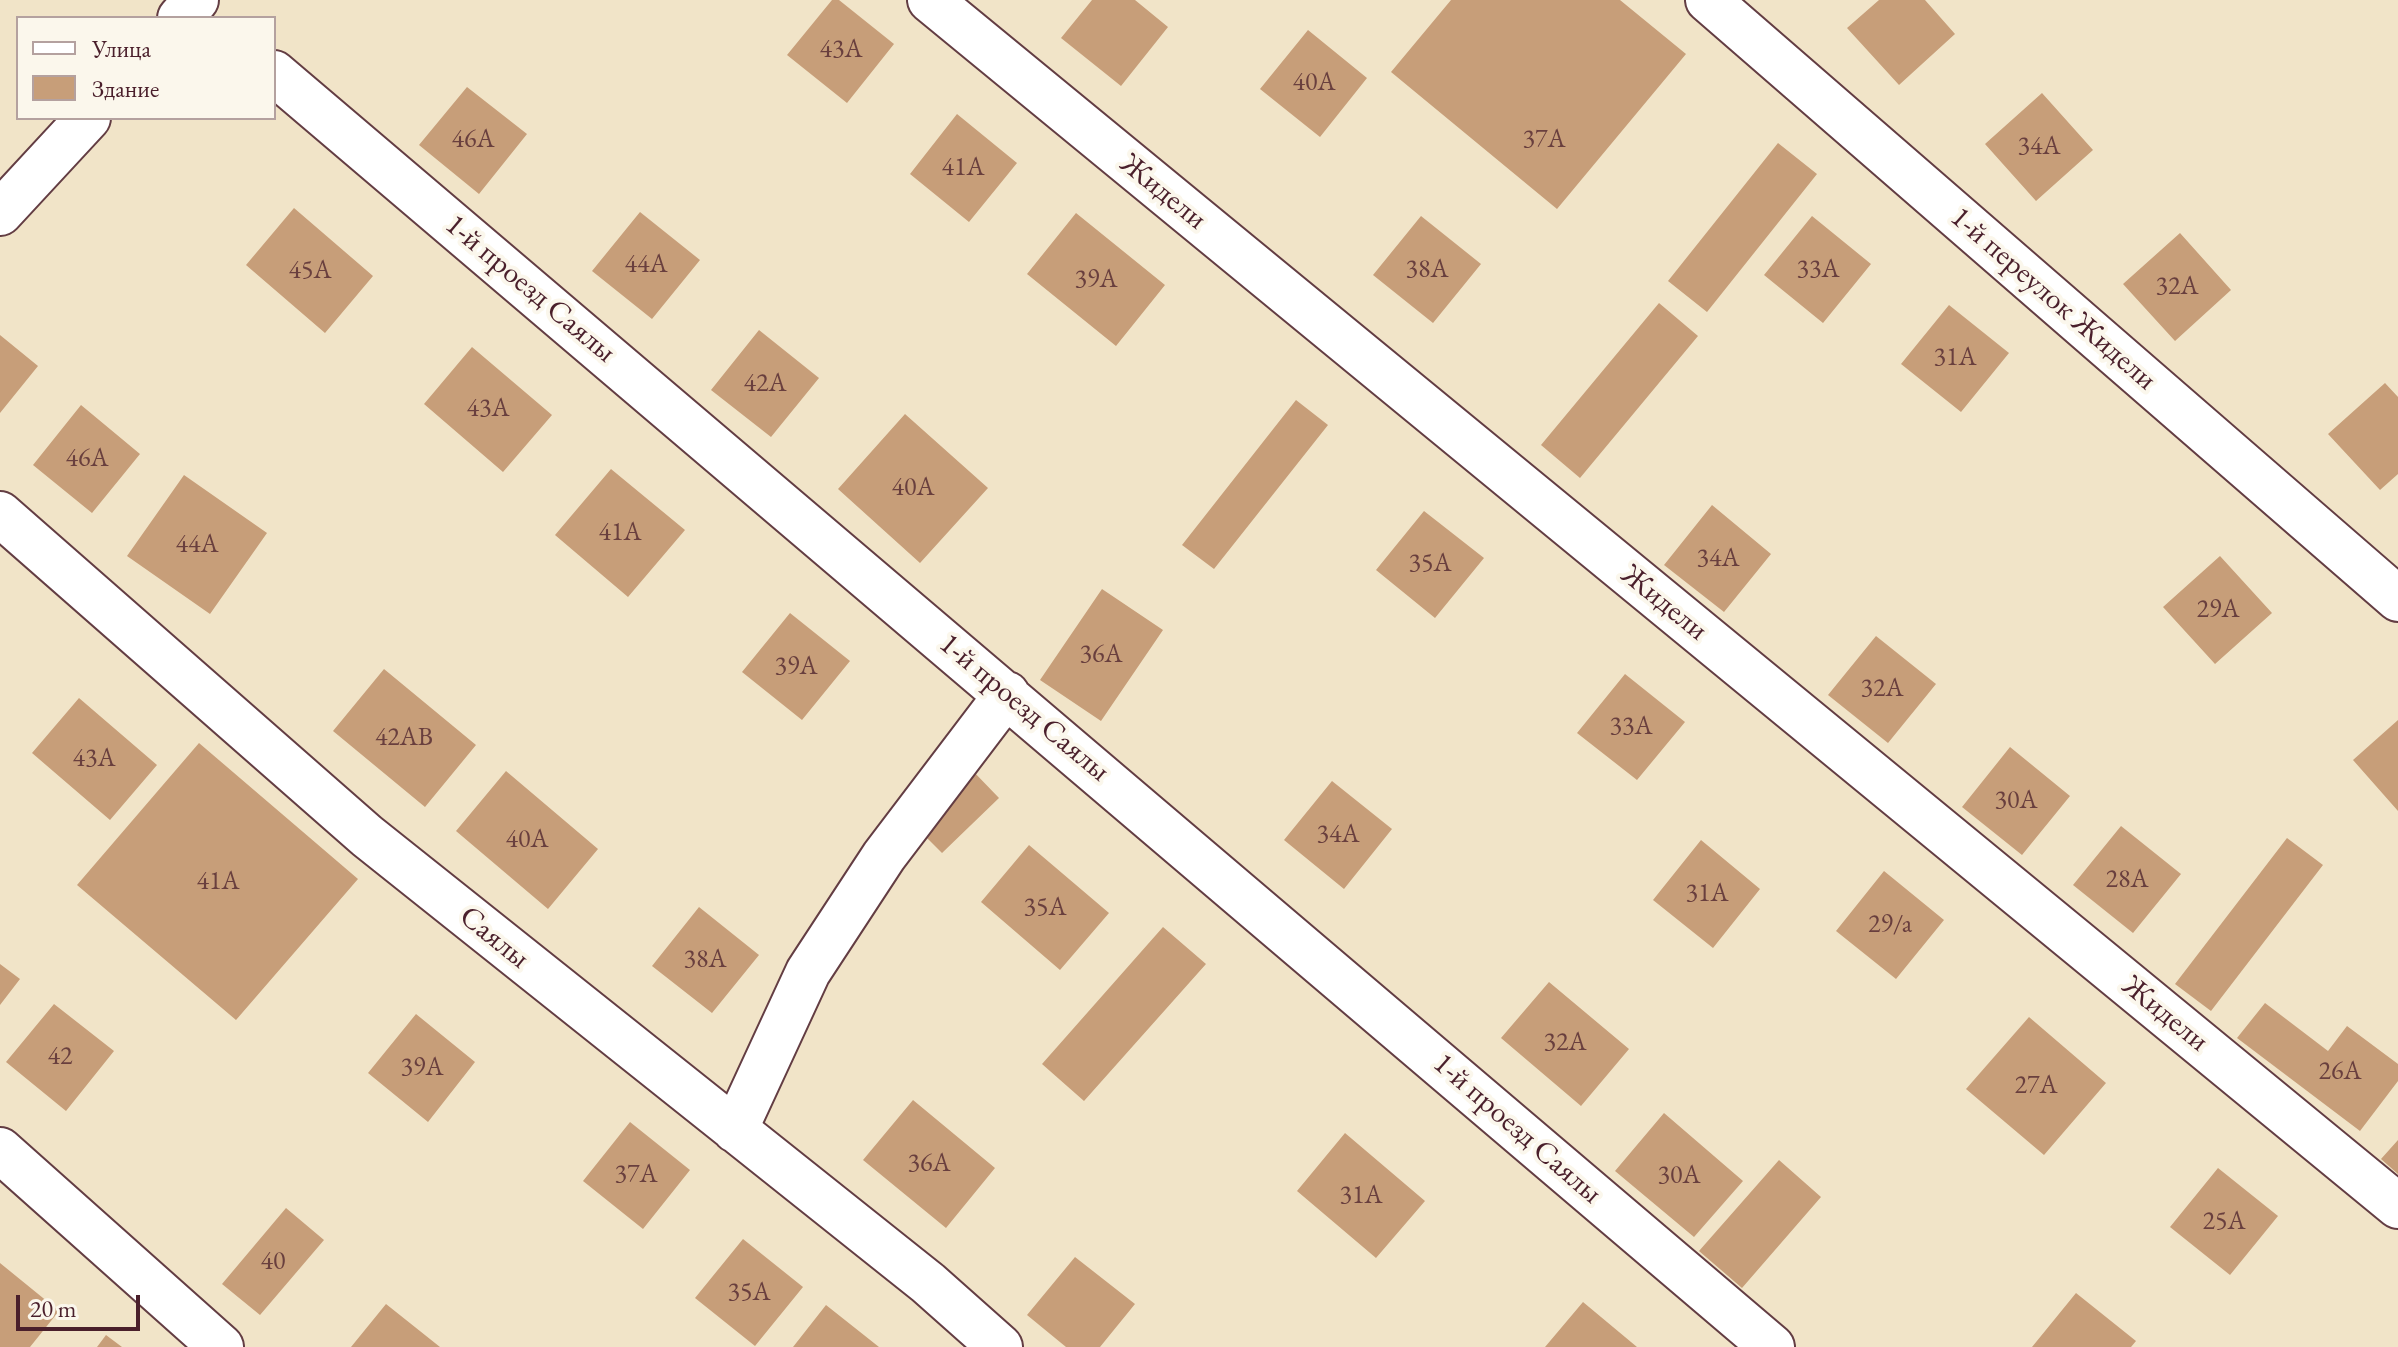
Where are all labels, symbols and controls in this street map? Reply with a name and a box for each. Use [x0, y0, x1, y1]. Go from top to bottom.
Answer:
legend [16, 16, 276, 120]
text: Улица [92, 33, 151, 64]
house number: 43А [820, 34, 862, 66]
house number: 40А [1293, 67, 1335, 99]
text: Здание [92, 73, 159, 104]
house number: 46А [452, 124, 494, 156]
house number: 37А [1523, 124, 1565, 156]
house number: 34А [2018, 131, 2060, 163]
street label: Жидели [1112, 146, 1214, 238]
house number: 41А [942, 152, 984, 184]
street label: 1-й переулок Жидели [1943, 200, 2163, 398]
street label: 1-й проезд Саялы [437, 207, 623, 371]
house number: 44А [625, 249, 667, 281]
house number: 38А [1406, 254, 1448, 286]
house number: 33А [1797, 254, 1839, 286]
house number: 45А [289, 255, 331, 287]
house number: 39А [1075, 264, 1117, 296]
house number: 32А [2156, 271, 2198, 303]
house number: 31А [1934, 342, 1976, 374]
house number: 42А [744, 368, 786, 400]
house number: 43А [467, 393, 509, 425]
house number: 46А [66, 443, 108, 475]
house number: 40А [892, 472, 934, 504]
house number: 41А [599, 517, 641, 549]
house number: 44А [176, 529, 218, 561]
house number: 34А [1697, 543, 1739, 575]
house number: 35А [1409, 548, 1451, 580]
street label: Жидели [1613, 557, 1715, 649]
house number: 29А [2197, 594, 2239, 626]
street label: 1-й проезд Саялы [931, 626, 1117, 790]
house number: 36А [1080, 639, 1122, 671]
house number: 39А [775, 651, 817, 683]
house number: 32А [1861, 673, 1903, 705]
house number: 33А [1610, 711, 1652, 743]
house number: 42АВ [375, 722, 433, 754]
house number: 43А [73, 743, 115, 775]
house number: 30А [1995, 785, 2037, 817]
house number: 34А [1317, 819, 1359, 851]
house number: 40А [506, 824, 548, 856]
house number: 28А [2106, 864, 2148, 896]
house number: 41А [197, 866, 239, 898]
house number: 31А [1686, 878, 1728, 910]
house number: 35А [1024, 892, 1066, 924]
street label: Саялы [452, 899, 536, 977]
house number: 29/а [1868, 909, 1912, 941]
house number: 38А [684, 944, 726, 976]
street label: Жидели [2114, 968, 2216, 1060]
house number: 32А [1544, 1027, 1586, 1059]
house number: 42 [48, 1041, 72, 1073]
street label: 1-й проезд Саялы [1425, 1046, 1609, 1212]
house number: 39А [401, 1052, 443, 1084]
house number: 26А [2319, 1056, 2361, 1088]
house number: 27А [2015, 1070, 2057, 1102]
house number: 36А [908, 1148, 950, 1180]
house number: 37А [615, 1159, 657, 1191]
house number: 30А [1658, 1160, 1700, 1192]
house number: 31А [1340, 1180, 1382, 1212]
house number: 25А [2203, 1206, 2245, 1238]
house number: 40 [261, 1246, 285, 1278]
house number: 35А [728, 1277, 770, 1309]
scale bar [20, 1279, 144, 1329]
text: 20 m [30, 1293, 77, 1324]

